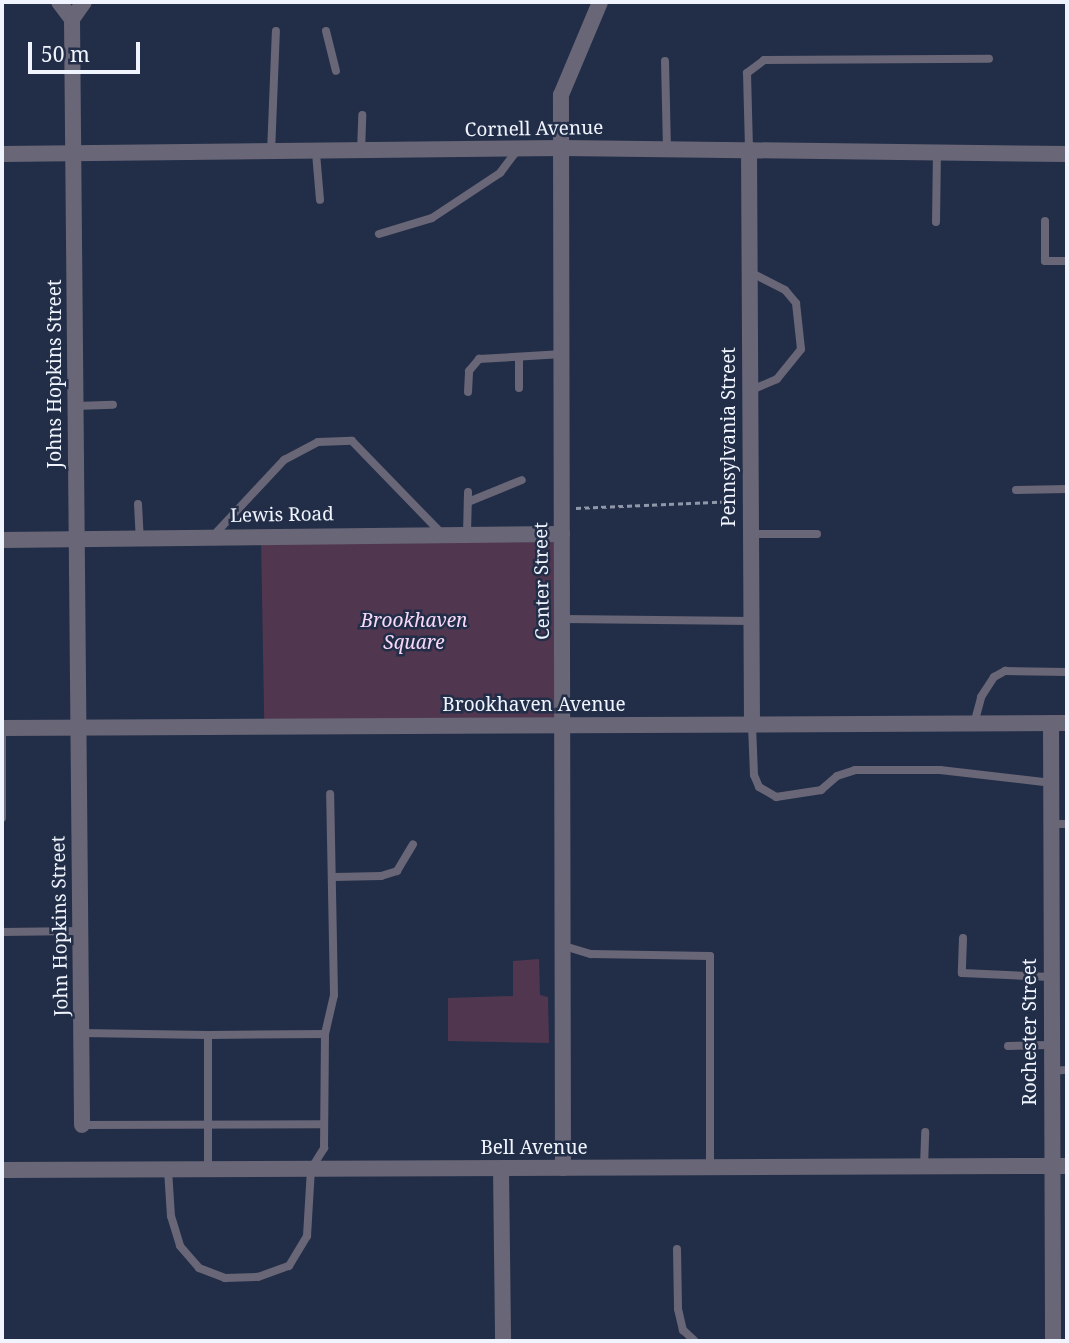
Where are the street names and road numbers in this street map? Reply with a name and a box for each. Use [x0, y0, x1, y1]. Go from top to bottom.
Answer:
street label: Cornell Avenue [464, 116, 604, 142]
street label: Johns Hopkins Street [44, 279, 66, 469]
street label: Pennsylvania Street [718, 347, 740, 527]
street label: Lewis Road [230, 503, 334, 527]
street label: Center Street [530, 522, 554, 640]
street label: Brookhaven Avenue [442, 694, 626, 716]
street label: John Hopkins Street [47, 835, 73, 1017]
street label: Rochester Street [1019, 958, 1041, 1106]
street label: Bell Avenue [480, 1137, 588, 1159]

